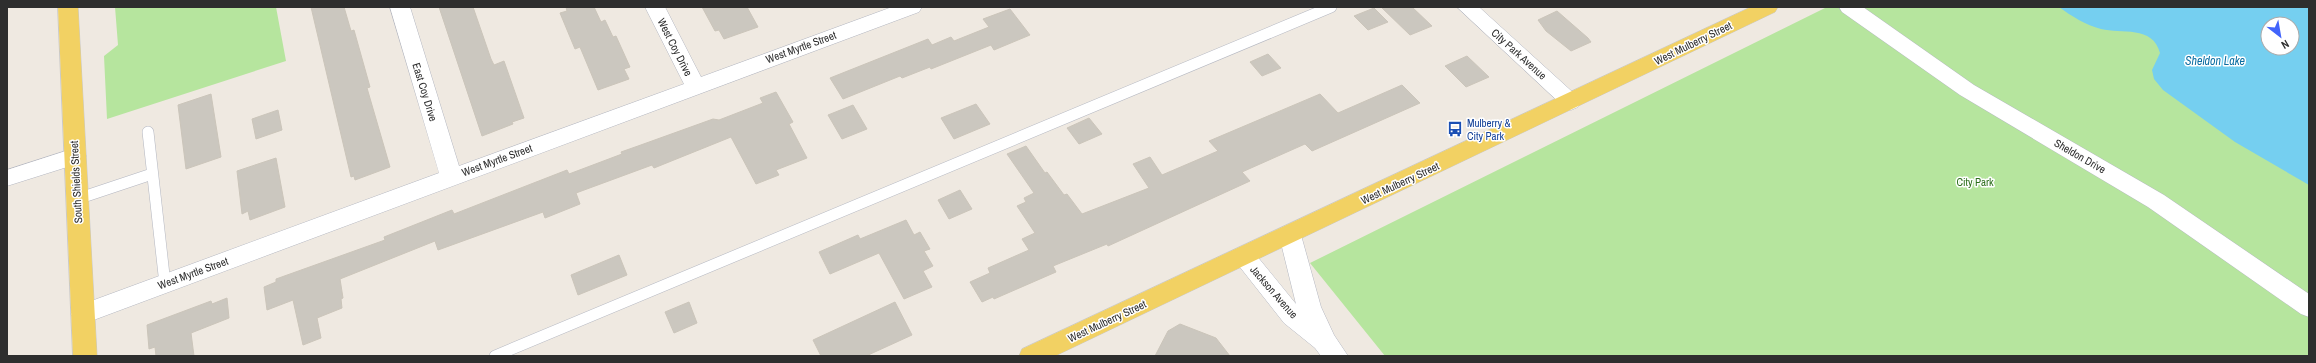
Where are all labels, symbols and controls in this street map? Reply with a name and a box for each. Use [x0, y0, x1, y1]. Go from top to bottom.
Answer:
street label: West Coy Drive [654, 16, 696, 78]
north arrow [2260, 16, 2300, 56]
street label: West Mulberry Street [1652, 18, 1735, 68]
street label: City Park Avenue [1488, 26, 1550, 82]
street label: West Myrtle Street [764, 28, 839, 66]
text: N [2279, 37, 2292, 52]
water label: Sheldon Lake [2185, 53, 2246, 69]
street label: East Coy Drive [409, 61, 441, 123]
place label: Mulberry & City Park [1467, 116, 1511, 143]
bus stop icon: Mulberry & City Park [1446, 120, 1464, 138]
street label: Sheldon Drive [2052, 136, 2108, 176]
street label: South Shields Street [67, 140, 85, 224]
street label: West Myrtle Street [460, 141, 535, 179]
street label: West Mulberry Street [1359, 159, 1442, 207]
park label: City Park [1956, 175, 1994, 189]
street label: West Myrtle Street [156, 254, 231, 292]
street label: Jackson Avenue [1247, 263, 1301, 321]
street label: West Mulberry Street [1066, 297, 1149, 345]

